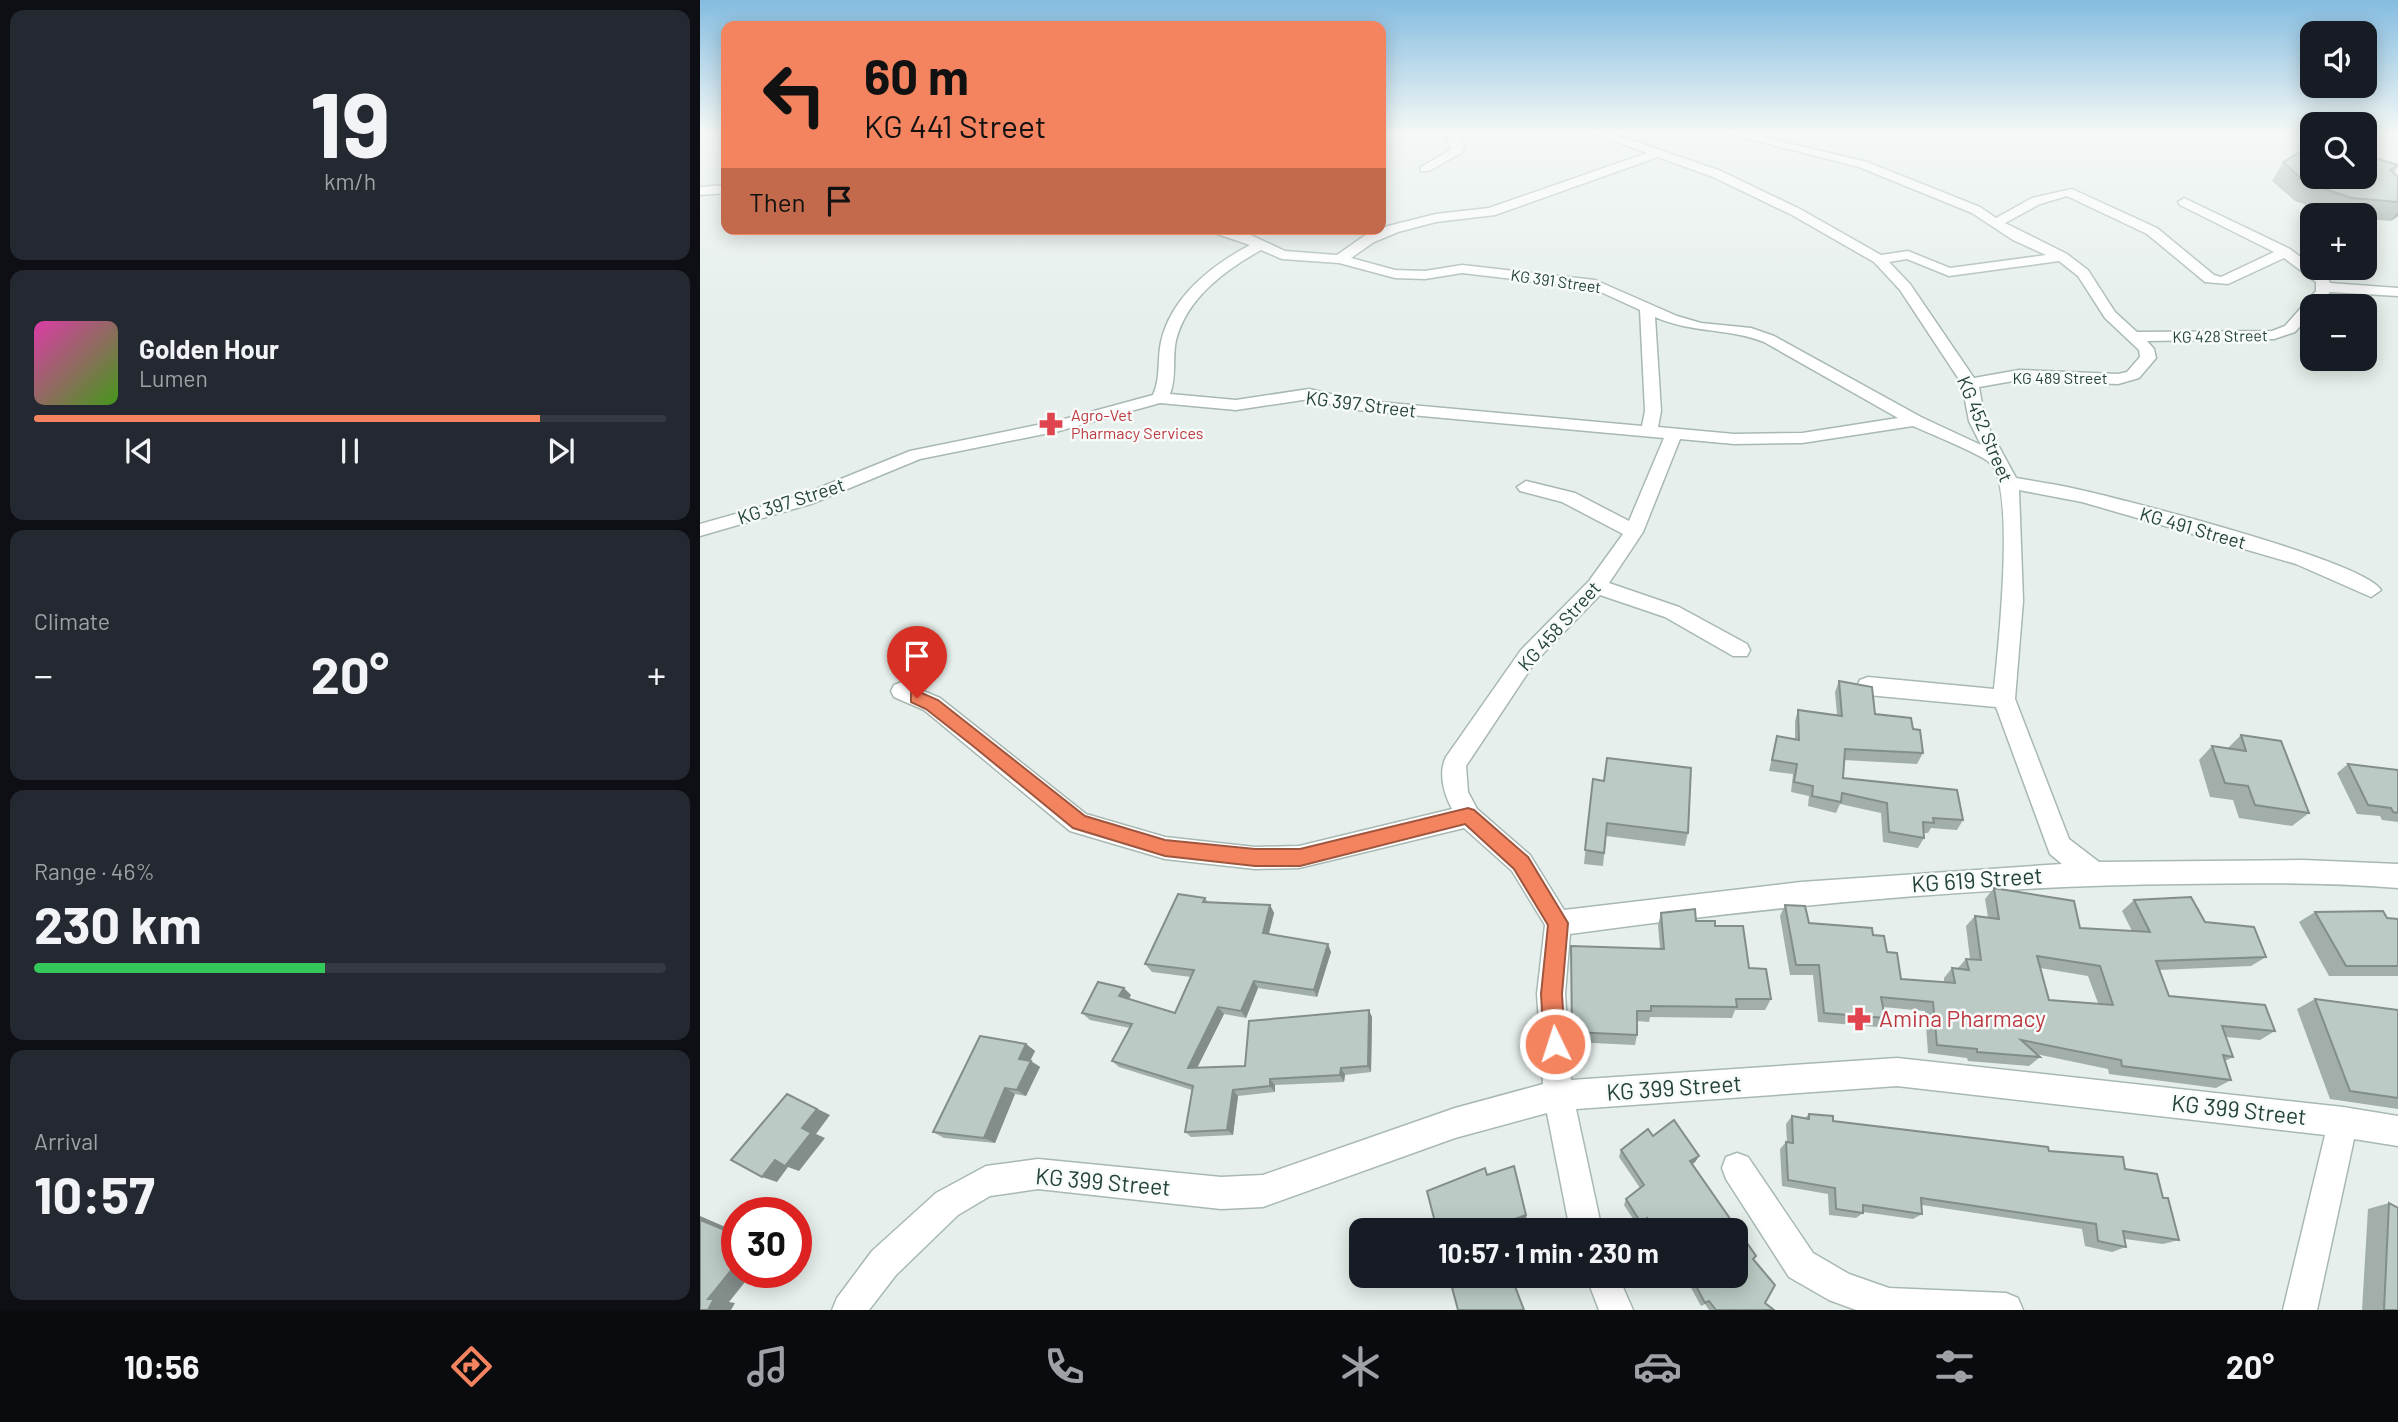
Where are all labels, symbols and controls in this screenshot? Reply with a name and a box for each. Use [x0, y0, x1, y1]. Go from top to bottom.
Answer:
map controls [2300, 21, 2377, 371]
button: sound [2300, 21, 2377, 98]
text: 60 m [864, 46, 969, 105]
icon: left [749, 49, 840, 140]
text: 19 [310, 67, 390, 176]
text: KG 441 Street [864, 106, 1046, 144]
button: search [2300, 112, 2377, 189]
text: km/h [324, 167, 376, 195]
icon: arrive [820, 182, 858, 220]
text: Then [749, 186, 806, 217]
button: + [2300, 203, 2377, 280]
street label: KG 391 Street [1510, 265, 1603, 296]
button: − [2300, 294, 2377, 371]
street label: KG 428 Street [2172, 325, 2268, 346]
text: Golden Hour [139, 333, 279, 364]
text: Lumen [139, 364, 208, 392]
street label: KG 489 Street [2013, 368, 2107, 387]
street label: KG 452 Street [1953, 372, 2018, 485]
street label: KG 397 Street [1304, 385, 1418, 422]
place label: Agro-Vet Pharmacy Services [1071, 405, 1204, 442]
pharmacy icon: Agro-Vet Pharmacy Services [1037, 410, 1065, 438]
icon: previous [120, 432, 158, 470]
icon: pause [331, 432, 369, 470]
icon: next [542, 432, 580, 470]
street label: KG 397 Street [734, 472, 847, 529]
street label: KG 491 Street [2138, 501, 2249, 554]
street label: KG 458 Street [1512, 576, 1605, 675]
text: Climate [34, 607, 110, 635]
pin [887, 626, 947, 698]
icon: arrive [898, 637, 936, 675]
text: 20° [311, 642, 389, 704]
text: − [34, 651, 53, 697]
text: + [647, 651, 666, 697]
text: Range · 46% [34, 857, 155, 885]
street label: KG 619 Street [1910, 860, 2043, 898]
text: 230 km [34, 892, 202, 954]
place label: Amina Pharmacy [1879, 1004, 2046, 1032]
pharmacy icon: Amina Pharmacy [1845, 1005, 1873, 1033]
position arrow [1518, 1007, 1592, 1081]
street label: KG 399 Street [1605, 1068, 1743, 1106]
street label: KG 399 Street [2170, 1088, 2308, 1130]
text: Arrival [34, 1127, 98, 1155]
street label: KG 399 Street [1034, 1161, 1172, 1201]
text: 10:57 [34, 1162, 155, 1224]
speed limit sign: 30 [721, 1197, 812, 1288]
text: 10:57 · 1 min · 230 m [1438, 1237, 1659, 1268]
icon: directions [447, 1342, 496, 1391]
icon: music [743, 1342, 792, 1391]
icon: phone [1040, 1342, 1089, 1391]
icon: climate [1336, 1342, 1385, 1391]
icon: car [1633, 1342, 1682, 1391]
icon: filters [1930, 1342, 1979, 1391]
text: 10:56 [124, 1347, 199, 1385]
text: 20° [2226, 1347, 2274, 1385]

